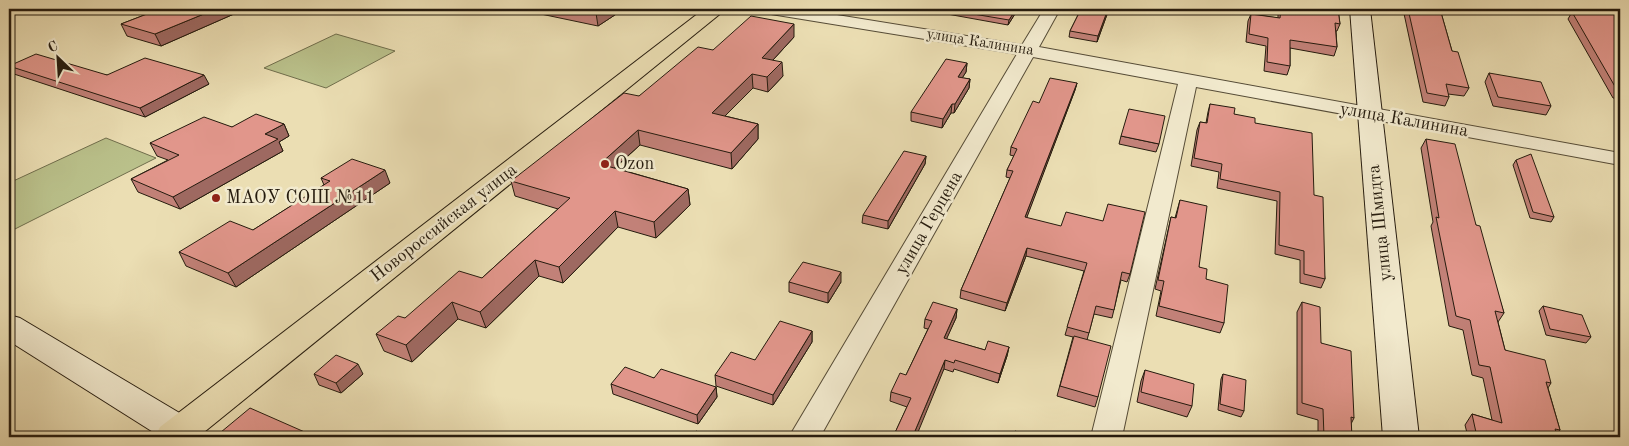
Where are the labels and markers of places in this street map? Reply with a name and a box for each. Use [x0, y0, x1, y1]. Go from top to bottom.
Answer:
place label: Ozon [615, 155, 654, 173]
marker: Ozon [599, 158, 611, 170]
place label: МАОУ СОШ №11 [226, 189, 375, 207]
marker: МАОУ СОШ №11 [210, 192, 222, 204]

